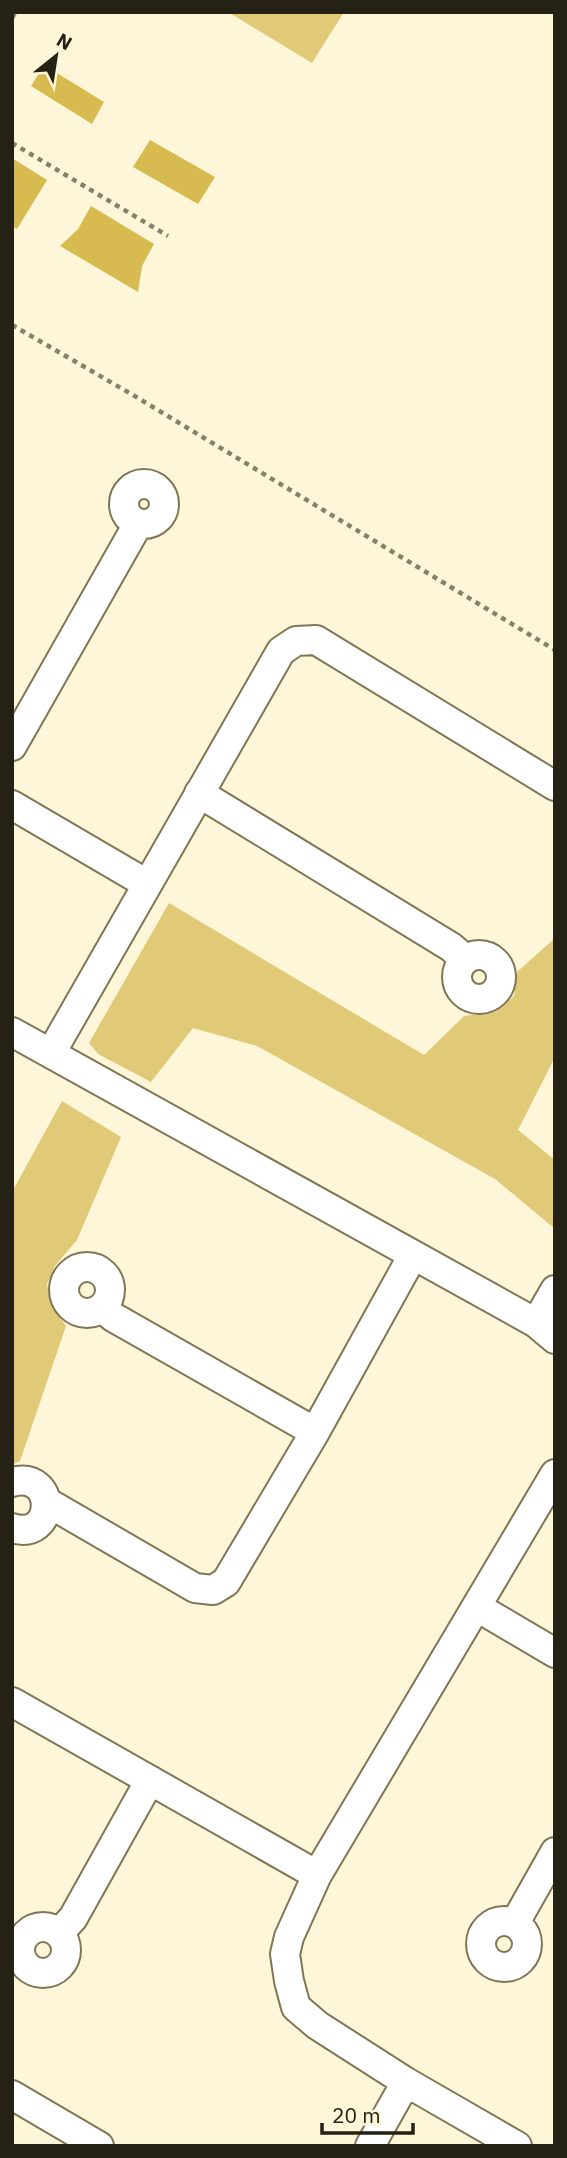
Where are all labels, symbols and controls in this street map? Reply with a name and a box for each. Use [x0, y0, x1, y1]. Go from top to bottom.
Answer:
north arrow [21, 21, 91, 91]
text: N [53, 27, 76, 55]
scale bar [322, 2092, 413, 2136]
text: 20 m [332, 2101, 381, 2129]

